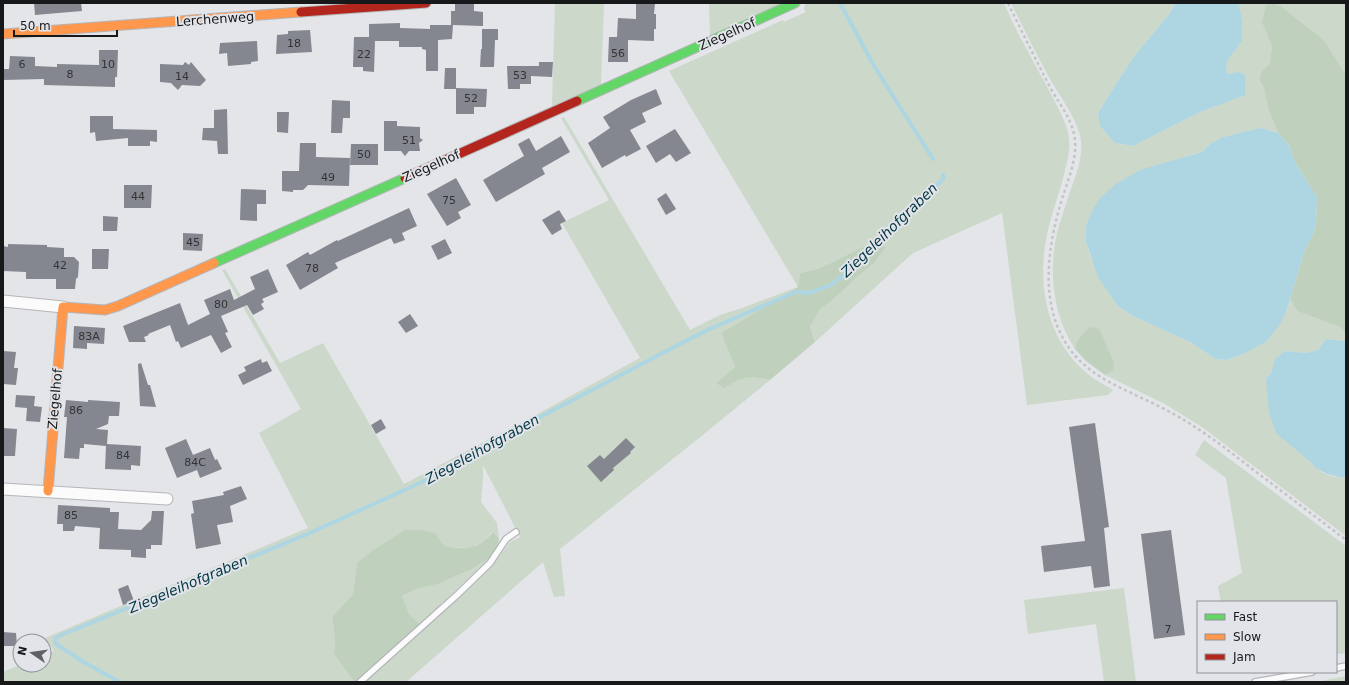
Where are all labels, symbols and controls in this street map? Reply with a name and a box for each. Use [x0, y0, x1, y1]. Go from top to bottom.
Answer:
street label: Lerchenweg [175, 9, 255, 29]
scale bar [14, 12, 117, 38]
street label: Ziegelhof [696, 15, 758, 53]
text: 50 m [20, 19, 51, 33]
house number: 18 [287, 37, 301, 50]
house number: 56 [611, 47, 625, 60]
house number: 22 [357, 48, 371, 61]
house number: 6 [19, 58, 26, 71]
house number: 10 [101, 58, 115, 71]
house number: 8 [67, 68, 74, 81]
house number: 53 [513, 69, 527, 82]
house number: 14 [175, 70, 189, 83]
house number: 52 [464, 92, 478, 105]
house number: 51 [402, 134, 416, 147]
street label: Ziegelhof [400, 147, 462, 185]
house number: 50 [357, 148, 371, 161]
house number: 49 [321, 171, 335, 184]
water label: Ziegeleihofgraben [837, 180, 941, 281]
house number: 44 [131, 190, 145, 203]
house number: 75 [442, 194, 456, 207]
house number: 45 [186, 236, 200, 249]
house number: 42 [53, 259, 67, 272]
house number: 78 [305, 262, 319, 275]
house number: 80 [214, 298, 228, 311]
house number: 83A [78, 330, 100, 343]
street label: Ziegelhof [45, 367, 65, 430]
house number: 86 [69, 404, 83, 417]
water label: Ziegeleihofgraben [421, 411, 542, 487]
house number: 84 [116, 449, 130, 462]
house number: 84C [184, 456, 206, 469]
house number: 85 [64, 509, 78, 522]
water label: Ziegeleihofgraben [125, 552, 250, 617]
legend [1197, 601, 1337, 673]
text: Fast [1233, 610, 1257, 624]
house number: 7 [1165, 623, 1172, 636]
text: Slow [1233, 630, 1261, 644]
north arrow [12, 633, 52, 673]
text: N [15, 645, 30, 657]
text: Jam [1232, 650, 1256, 664]

